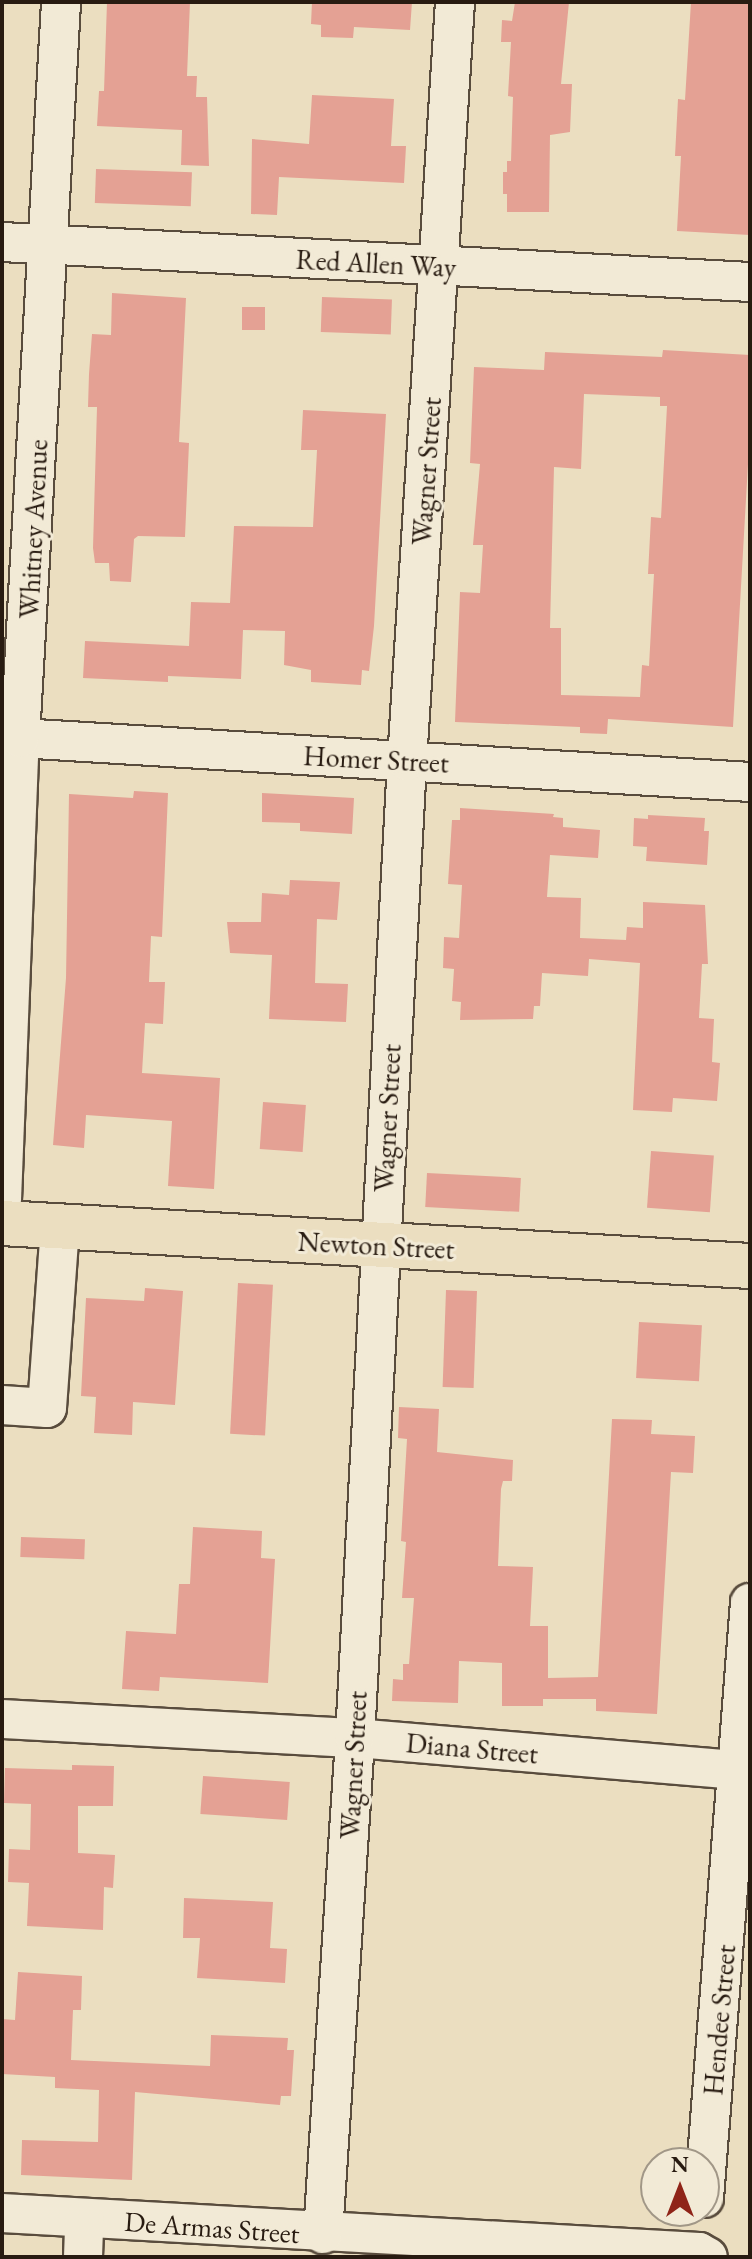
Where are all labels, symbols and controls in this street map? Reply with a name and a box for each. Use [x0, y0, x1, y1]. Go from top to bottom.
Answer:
street label: Red Allen Way [295, 242, 457, 284]
street label: Wagner Street [404, 396, 448, 546]
street label: Whitney Avenue [12, 438, 54, 620]
street label: Homer Street [302, 738, 450, 780]
street label: Wagner Street [366, 1043, 408, 1193]
street label: Newton Street [297, 1224, 455, 1266]
street label: Wagner Street [332, 1690, 374, 1840]
street label: Diana Street [405, 1726, 539, 1770]
street label: Hendee Street [696, 1943, 742, 2097]
north arrow [640, 2147, 720, 2227]
text: N [671, 2150, 689, 2179]
street label: De Armas Street [123, 2204, 301, 2250]

